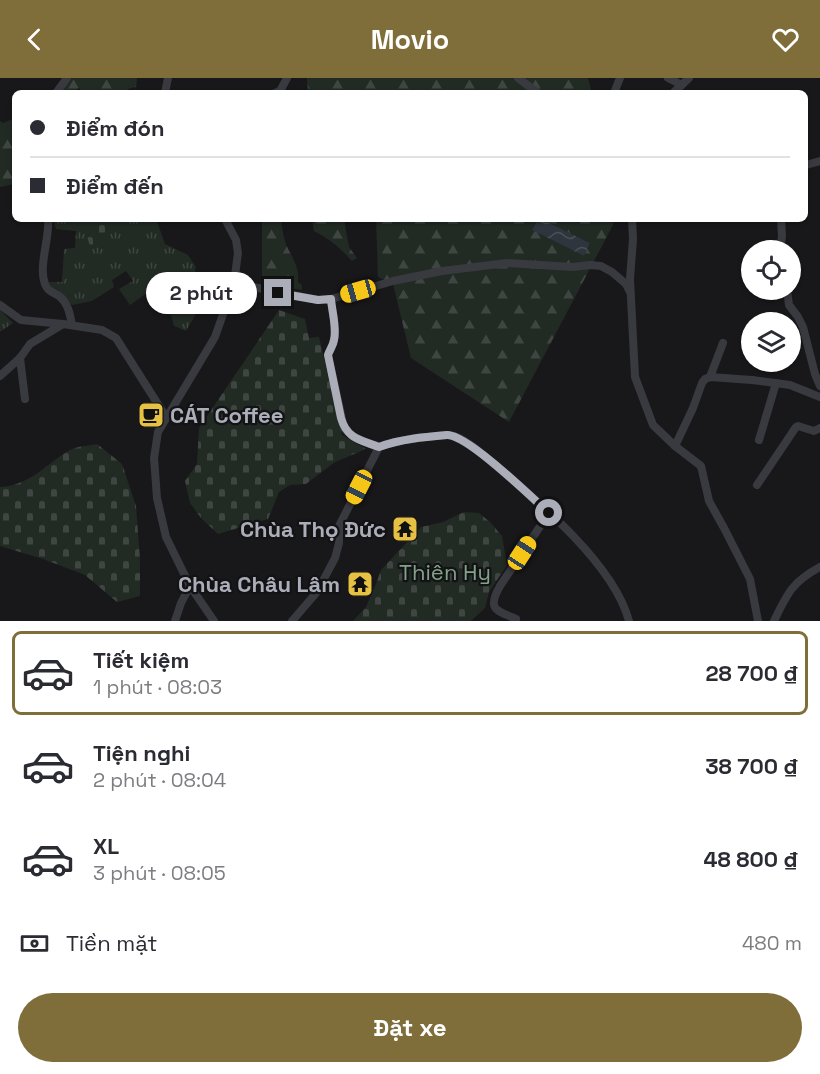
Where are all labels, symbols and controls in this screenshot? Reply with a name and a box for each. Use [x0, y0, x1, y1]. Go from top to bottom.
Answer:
text: Movio [371, 22, 449, 57]
icon: back [18, 23, 51, 56]
icon: heart [769, 23, 802, 56]
text: Điểm đón [66, 114, 165, 142]
text: Điểm đến [66, 172, 164, 200]
map controls [741, 240, 801, 372]
button: locate [741, 240, 801, 300]
callout: 2 phút [146, 272, 257, 314]
car [338, 277, 378, 305]
route end [264, 279, 291, 306]
text: 2 phút [170, 280, 233, 306]
button: layers [741, 312, 801, 372]
cafe icon: CÁT Coffee [136, 400, 166, 430]
place label: CÁT Coffee [170, 401, 283, 429]
car [343, 467, 375, 507]
route start [535, 499, 562, 526]
temple icon: Chùa Thọ Đức [390, 514, 420, 544]
place label: Chùa Thọ Đức [240, 515, 386, 543]
car [505, 533, 539, 573]
park label: Thiên Hy [399, 558, 491, 586]
temple icon: Chùa Châu Lâm [345, 569, 375, 599]
place label: Chùa Châu Lâm [178, 570, 340, 598]
icon: car [21, 646, 75, 700]
text: Tiết kiệm [93, 646, 189, 674]
text: 28 700 ₫ [705, 659, 799, 687]
text: 1 phút · 08:03 [93, 674, 222, 700]
icon: car [21, 739, 75, 793]
text: Tiện nghi [93, 739, 190, 767]
text: 38 700 ₫ [705, 752, 799, 780]
text: 2 phút · 08:04 [93, 767, 226, 793]
icon: car [21, 832, 75, 886]
text: XL [93, 832, 119, 860]
text: 48 800 ₫ [703, 845, 799, 873]
text: 3 phút · 08:05 [93, 860, 226, 886]
icon: cash [18, 927, 51, 960]
text: Tiền mặt [66, 929, 157, 957]
text: 480 m [742, 930, 802, 956]
button: Đặt xe [18, 993, 802, 1062]

